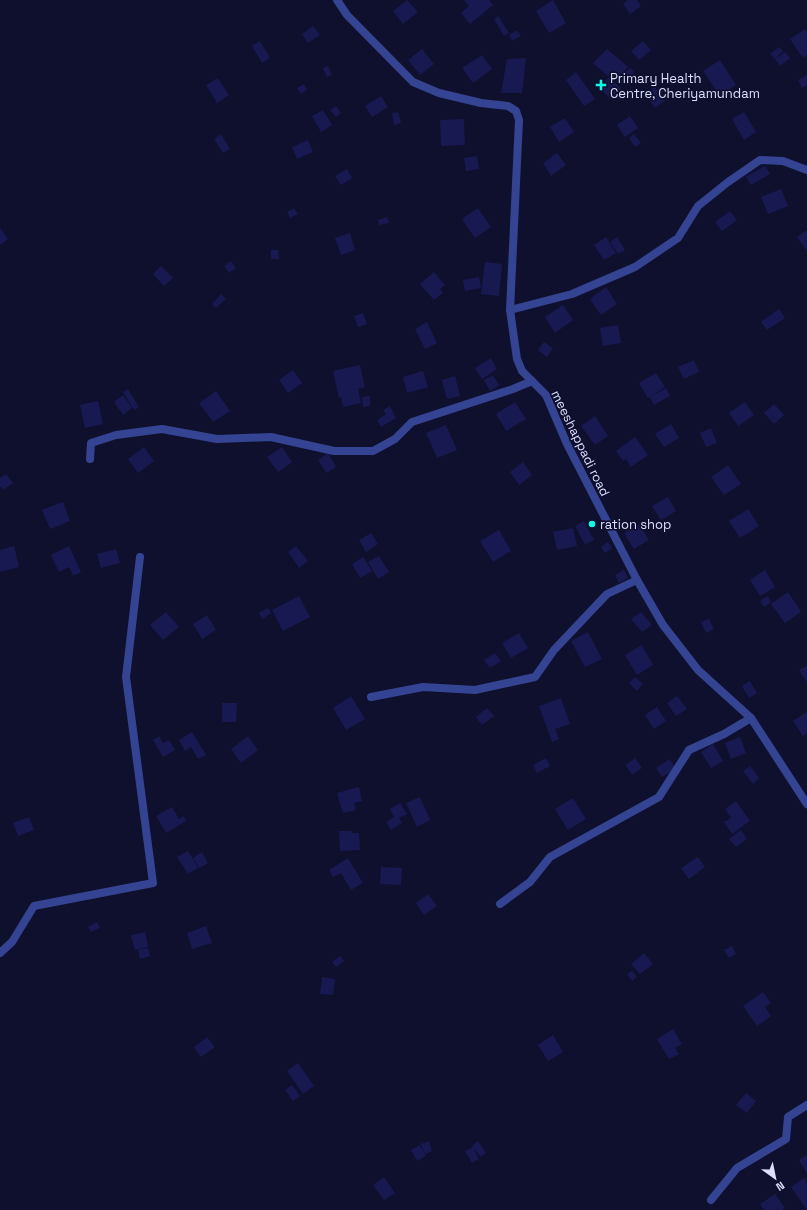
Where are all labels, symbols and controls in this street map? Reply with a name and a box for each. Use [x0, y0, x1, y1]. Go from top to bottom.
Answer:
place label: Primary Health Centre, Cheriyamundam [610, 70, 760, 102]
marker: Primary Health Centre, Cheriyamundam [595, 79, 607, 91]
street label: meeshappadi road [547, 387, 614, 499]
place label: ration shop [600, 516, 671, 533]
marker: ration shop [587, 519, 597, 529]
north arrow [755, 1158, 795, 1198]
text: N [774, 1179, 787, 1194]

